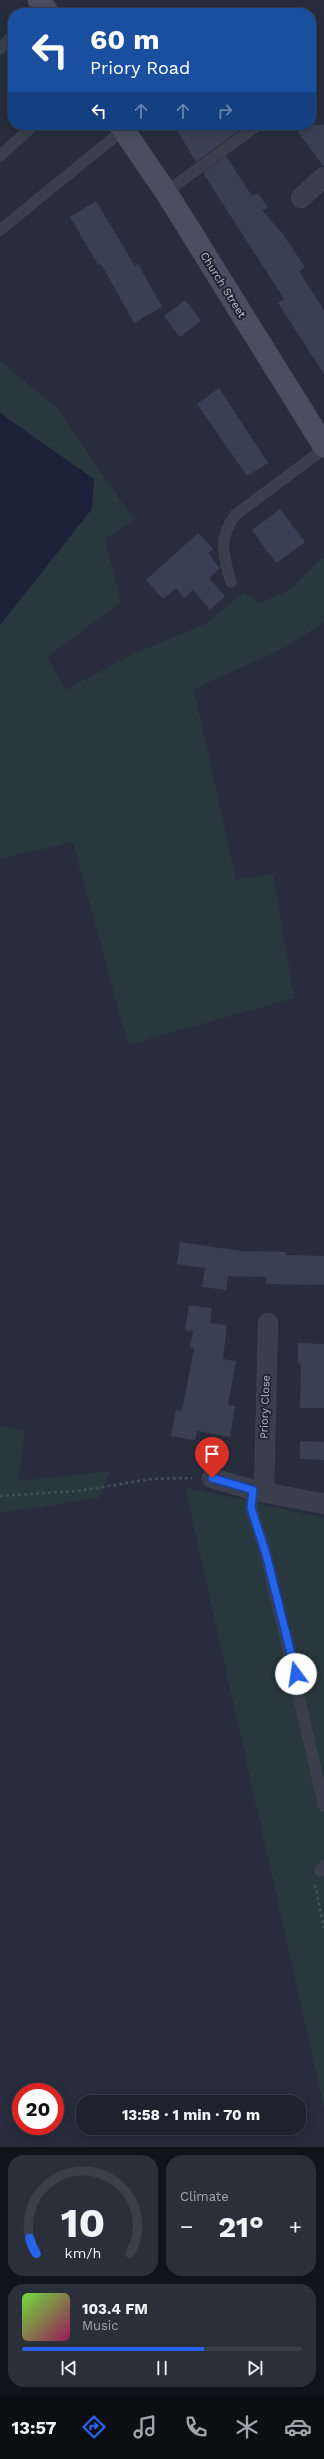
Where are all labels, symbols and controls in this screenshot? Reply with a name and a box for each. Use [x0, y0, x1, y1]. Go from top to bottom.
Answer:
text: 60 m [90, 23, 160, 56]
icon: left [24, 24, 76, 76]
text: Priory Road [90, 57, 190, 78]
icon: left [88, 100, 110, 122]
icon: ahead [130, 100, 152, 122]
icon: ahead [172, 100, 194, 122]
icon: right [214, 100, 236, 122]
street label: Church Street [198, 250, 249, 321]
street label: Priory Close [257, 1375, 273, 1439]
pin [195, 1437, 229, 1478]
icon: arrive [201, 1443, 223, 1465]
position arrow [275, 1653, 317, 1695]
speed limit sign: 20 [12, 2083, 64, 2135]
text: 13:58 · 1 min · 70 m [122, 2106, 260, 2124]
text: Climate [180, 2189, 229, 2204]
text: 10 [61, 2197, 105, 2246]
text: 21° [218, 2209, 264, 2244]
text: − [180, 2214, 193, 2239]
text: + [289, 2214, 302, 2239]
text: km/h [65, 2244, 101, 2260]
text: 103.4 FM [82, 2300, 148, 2318]
text: Music [82, 2318, 119, 2333]
icon: previous [58, 2357, 80, 2379]
icon: pause [151, 2357, 173, 2379]
icon: next [244, 2357, 266, 2379]
icon: directions [80, 2413, 108, 2441]
icon: music [131, 2413, 159, 2441]
icon: phone [182, 2413, 210, 2441]
icon: climate [233, 2413, 261, 2441]
icon: car [284, 2413, 312, 2441]
text: 13:57 [12, 2417, 56, 2438]

